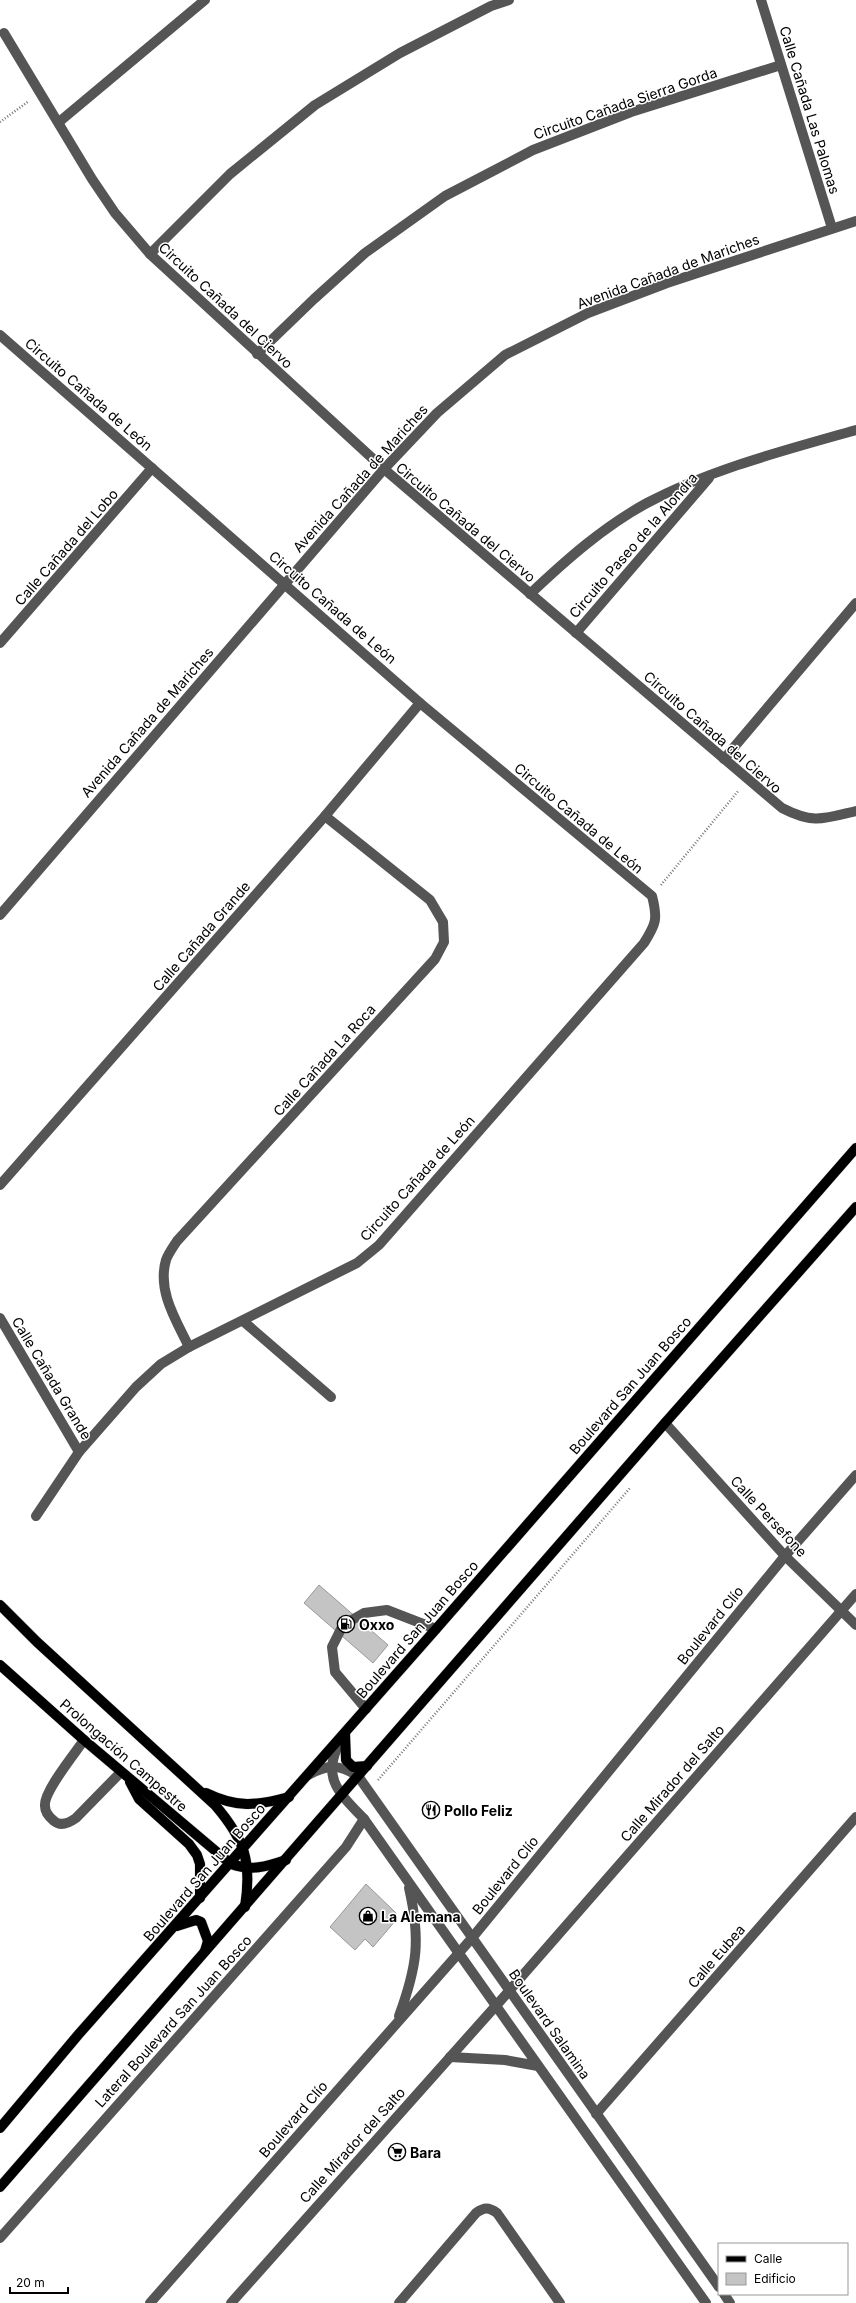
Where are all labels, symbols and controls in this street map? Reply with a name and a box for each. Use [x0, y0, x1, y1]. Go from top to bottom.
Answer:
street label: Calle Cañada Las Palomas [776, 24, 844, 196]
street label: Circuito Cañada Sierra Gorda [531, 64, 719, 142]
street label: Avenida Cañada de Mariches [574, 230, 762, 312]
street label: Circuito Cañada del Ciervo [155, 238, 297, 372]
street label: Circuito Cañada de León [22, 334, 156, 454]
street label: Avenida Cañada de Mariches [289, 401, 431, 555]
street label: Circuito Cañada del Ciervo [393, 459, 539, 585]
street label: Circuito Paseo de la Alondra [565, 469, 701, 621]
street label: Calle Cañada del Lobo [11, 485, 121, 609]
street label: Circuito Cañada de León [266, 547, 400, 667]
street label: Avenida Cañada de Mariches [77, 644, 217, 800]
street label: Circuito Cañada del Ciervo [641, 668, 785, 796]
street label: Circuito Cañada de León [511, 759, 647, 877]
street label: Calle Cañada Grande [149, 878, 253, 994]
street label: Calle Cañada La Roca [269, 1001, 379, 1119]
street label: Circuito Cañada de León [356, 1112, 478, 1244]
street label: Boulevard San Juan Bosco [566, 1313, 694, 1457]
street label: Calle Cañada Grande [9, 1314, 95, 1442]
street label: Calle Persefone [727, 1472, 811, 1560]
street label: Boulevard San Juan Bosco [353, 1557, 481, 1701]
street label: Boulevard Clío [673, 1582, 747, 1668]
fuel station icon: Oxxo [336, 1614, 356, 1634]
place label: Oxxo [359, 1616, 395, 1633]
street label: Prolongación Campestre [57, 1695, 191, 1815]
street label: Calle Mirador del Salto [616, 1721, 728, 1845]
street label: Boulevard San Juan Bosco [140, 1800, 268, 1944]
restaurant icon: Pollo Feliz [421, 1800, 441, 1820]
place label: Pollo Feliz [444, 1802, 513, 1819]
street label: Boulevard Clío [468, 1832, 542, 1918]
shop icon: La Alemana [358, 1906, 378, 1926]
place label: La Alemana [381, 1908, 461, 1925]
street label: Calle Eubea [684, 1921, 748, 1991]
street label: Lateral Boulevard San Juan Bosco [91, 1931, 255, 2111]
street label: Boulevard Salamina [506, 1966, 594, 2082]
street label: Boulevard Clío [255, 2077, 331, 2161]
street label: Calle Mirador del Salto [296, 2084, 408, 2206]
supermarket icon: Bara [387, 2142, 407, 2162]
place label: Bara [410, 2144, 441, 2161]
legend [718, 2243, 848, 2295]
text: Calle [754, 2251, 782, 2266]
scale bar [10, 2269, 68, 2295]
text: Edificio [754, 2271, 796, 2286]
text: 20 m [16, 2275, 45, 2290]

